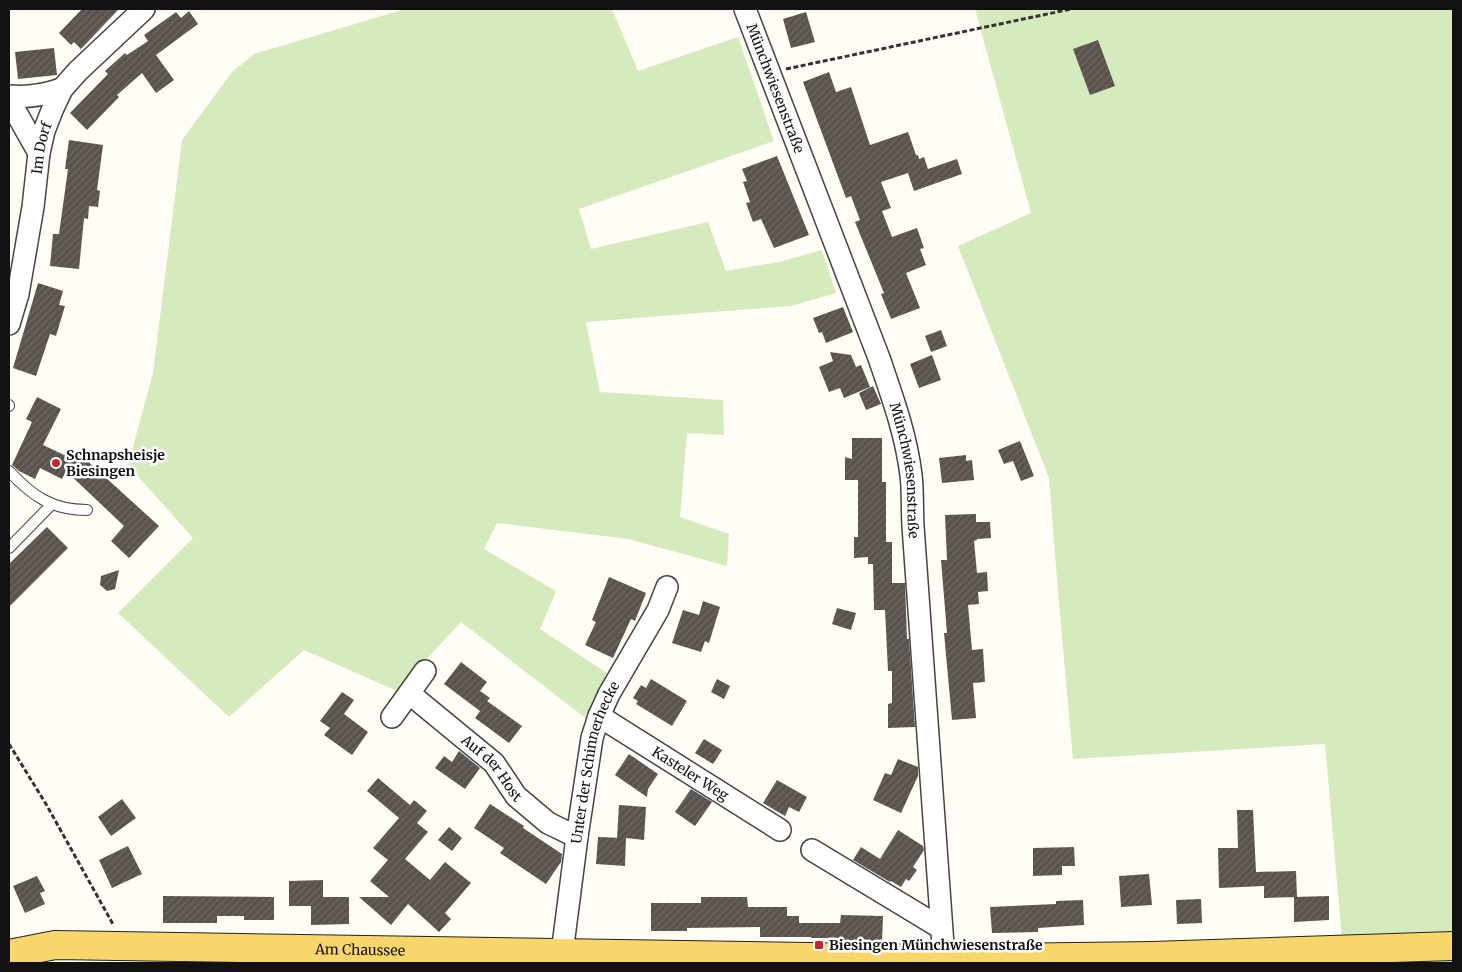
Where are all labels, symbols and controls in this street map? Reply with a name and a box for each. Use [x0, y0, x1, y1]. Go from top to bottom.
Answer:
street label: Münchwiesenstraße [742, 21, 809, 156]
street label: Im Dorf [28, 119, 56, 175]
street label: Münchwiesenstraße [886, 400, 923, 539]
place label: Schnapsheisje Biesingen [66, 446, 165, 480]
marker: Schnapsheisje Biesingen [50, 457, 62, 469]
street label: Unter der Schinnerhecke [567, 678, 624, 845]
street label: Auf der Host [457, 730, 526, 806]
street label: Kasteler Weg [649, 743, 733, 805]
place label: Biesingen Münchwiesenstraße [829, 936, 1043, 954]
marker: Biesingen Münchwiesenstraße [813, 939, 825, 951]
street label: Am Chaussee [314, 940, 405, 960]

